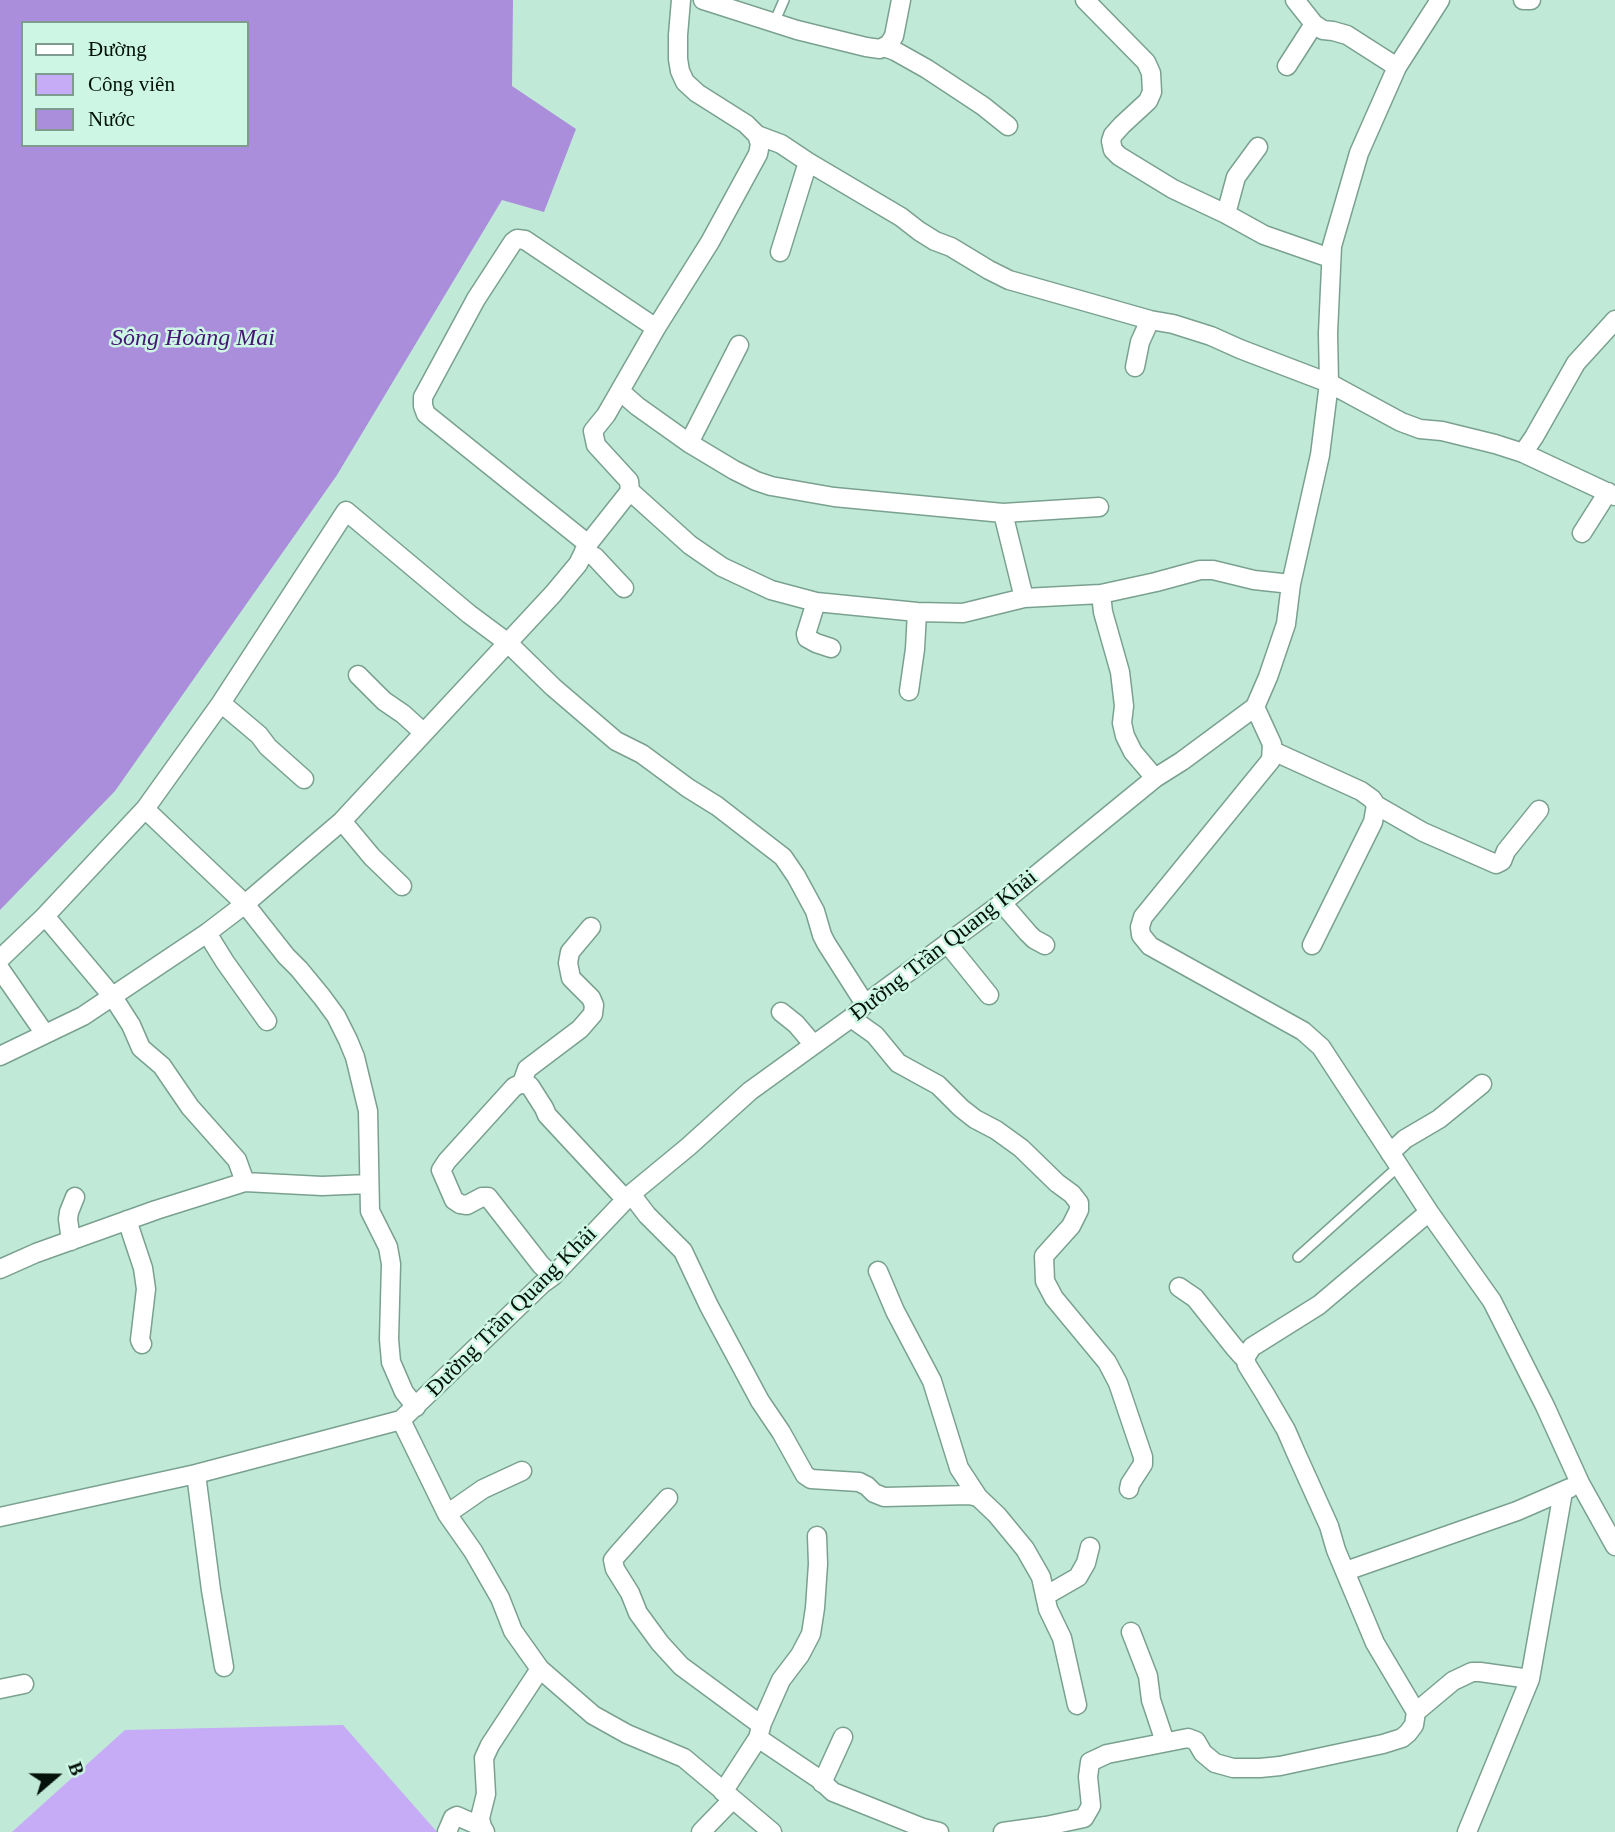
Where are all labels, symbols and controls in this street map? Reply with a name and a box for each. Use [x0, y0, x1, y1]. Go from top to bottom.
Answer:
legend [21, 21, 248, 147]
text: Đường [88, 37, 147, 61]
text: Công viên [88, 72, 175, 96]
text: Nước [88, 107, 135, 131]
water label: Sông Hoàng Mai [111, 325, 275, 353]
street label: Đường Trần Quang Khải [845, 864, 1043, 1028]
street label: Đường Trần Quang Khải [421, 1221, 603, 1403]
north arrow [21, 1741, 91, 1811]
text: B [64, 1759, 88, 1778]

